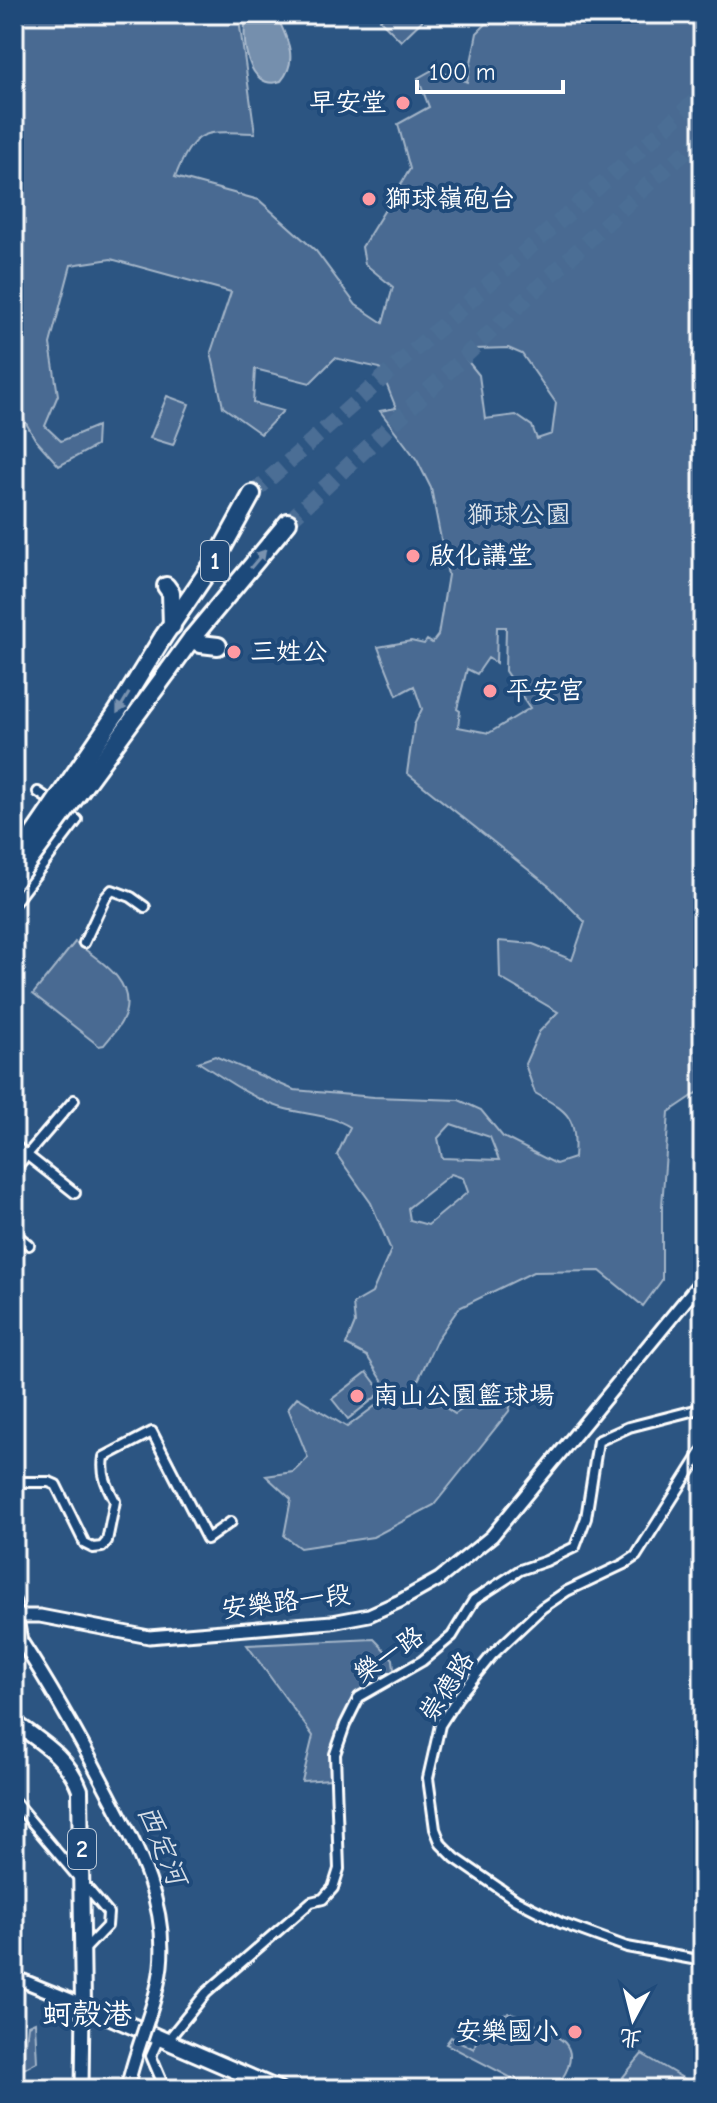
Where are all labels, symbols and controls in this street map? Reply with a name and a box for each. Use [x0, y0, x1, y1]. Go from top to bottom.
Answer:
scale bar [417, 44, 563, 94]
text: 100 m [429, 58, 496, 86]
place label: 早安堂 [309, 88, 387, 118]
marker: 早安堂 [394, 94, 412, 112]
place label: 獅球嶺砲台 [385, 184, 515, 214]
marker: 獅球嶺砲台 [360, 190, 378, 208]
park label: 獅球公園 [467, 500, 571, 530]
road number: 1 [201, 541, 229, 581]
place label: 啟化講堂 [429, 541, 533, 571]
marker: 啟化講堂 [404, 547, 422, 565]
one-way arrow [249, 548, 266, 569]
place label: 三姓公 [250, 637, 328, 667]
marker: 三姓公 [225, 643, 243, 661]
place label: 平安宮 [506, 676, 584, 706]
marker: 平安宮 [481, 682, 499, 700]
one-way arrow [116, 692, 130, 714]
place label: 南山公園籃球場 [373, 1381, 555, 1411]
marker: 南山公園籃球場 [348, 1387, 366, 1405]
street label: 安樂路一段 [220, 1579, 352, 1625]
street label: 樂一路 [348, 1621, 430, 1689]
street label: 崇德路 [413, 1646, 481, 1728]
water label: 西定河 [131, 1800, 195, 1894]
road number: 2 [68, 1829, 96, 1869]
north arrow [593, 1979, 673, 2059]
district label: 蚵殼港 [42, 1997, 132, 2032]
place label: 安樂國小 [455, 2017, 559, 2047]
marker: 安樂國小 [566, 2023, 584, 2041]
text: 北 [618, 2024, 643, 2052]

